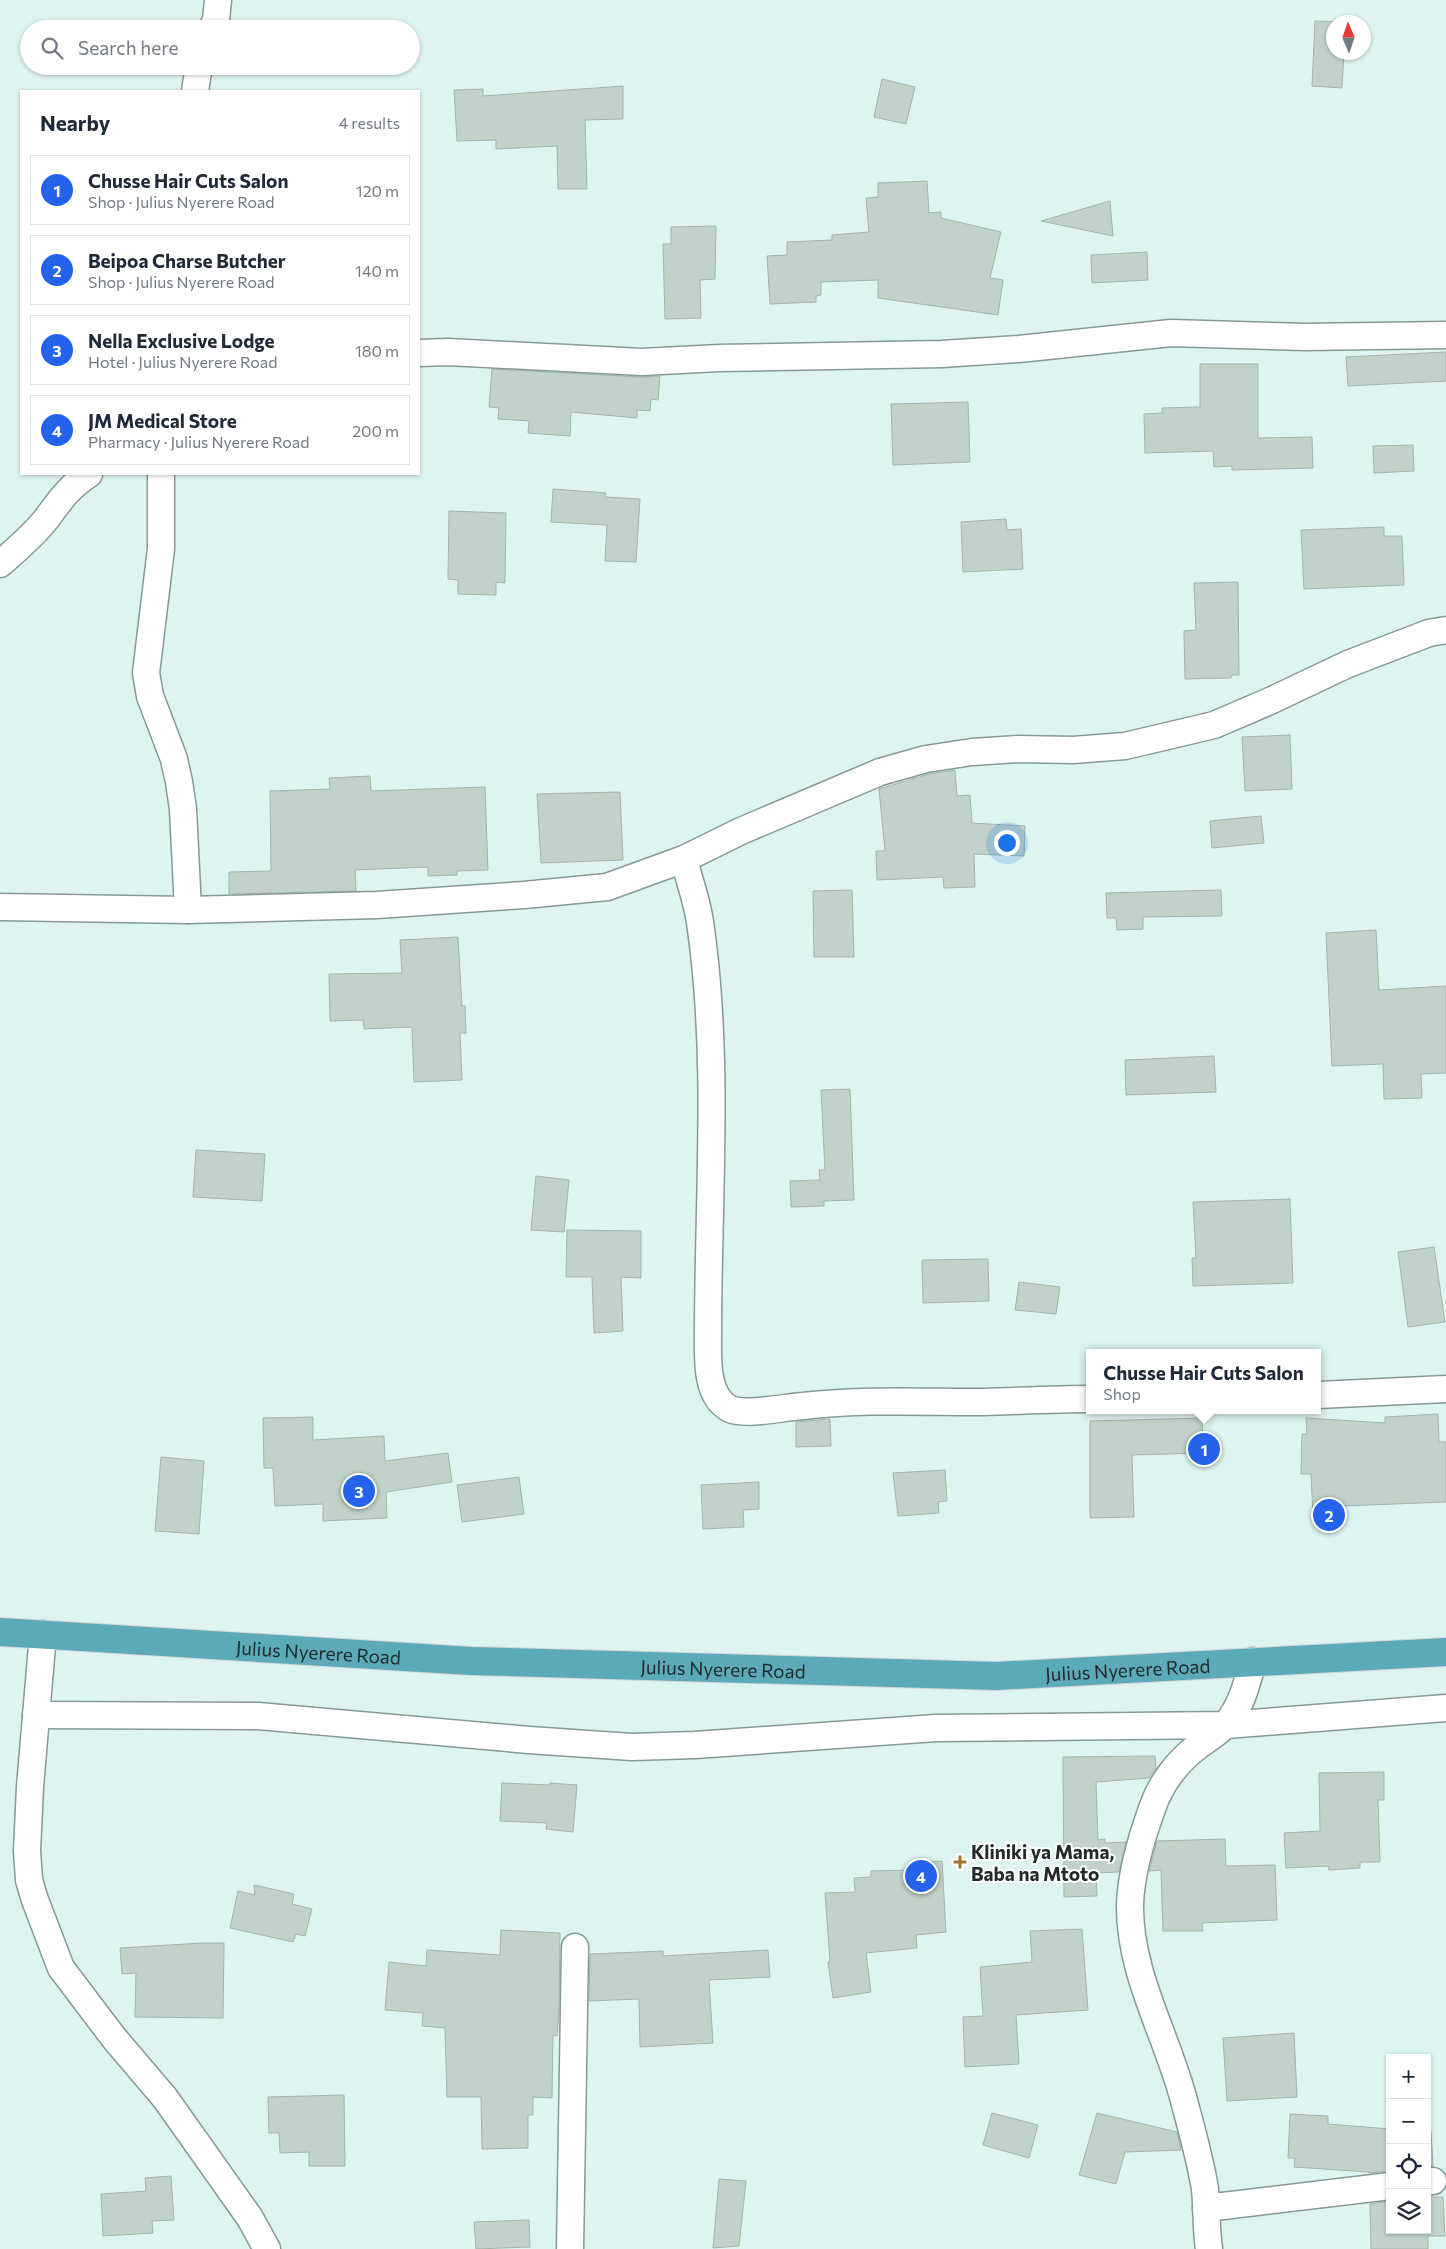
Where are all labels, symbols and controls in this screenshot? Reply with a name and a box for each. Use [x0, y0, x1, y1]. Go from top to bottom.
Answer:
north arrow [1326, 15, 1371, 60]
search box [20, 20, 420, 75]
icon: search [38, 34, 66, 62]
text: Search here [78, 36, 178, 59]
text: Nearby [40, 110, 110, 135]
text: 4 results [339, 113, 400, 132]
text: Chusse Hair Cuts Salon [88, 169, 288, 192]
text: 1 [53, 181, 61, 200]
text: 120 m [356, 181, 399, 200]
text: Shop · Julius Nyerere Road [88, 192, 275, 211]
text: Beipoa Charse Butcher [88, 249, 286, 272]
text: 2 [52, 261, 62, 280]
text: 140 m [355, 261, 399, 280]
text: Shop · Julius Nyerere Road [88, 272, 275, 291]
text: Nella Exclusive Lodge [88, 329, 275, 352]
text: 3 [52, 341, 62, 360]
text: 180 m [355, 341, 399, 360]
text: Hotel · Julius Nyerere Road [88, 352, 277, 371]
text: JM Medical Store [88, 409, 237, 432]
text: 4 [52, 421, 62, 440]
text: 200 m [352, 421, 399, 440]
text: Pharmacy · Julius Nyerere Road [88, 432, 309, 451]
your location [994, 830, 1020, 856]
popup [1086, 1349, 1321, 1414]
text: Chusse Hair Cuts Salon [1103, 1361, 1304, 1384]
text: Shop [1103, 1384, 1141, 1403]
pin: 1 [1188, 1430, 1220, 1468]
pin: 3 [343, 1472, 375, 1510]
pin: 2 [1313, 1496, 1345, 1534]
street label: Julius Nyerere Road [235, 1635, 402, 1668]
street label: Julius Nyerere Road [1045, 1653, 1211, 1685]
street label: Julius Nyerere Road [640, 1654, 806, 1682]
place label: Kliniki ya Mama, Baba na Mtoto [971, 1840, 1114, 1885]
marker: Kliniki ya Mama, Baba na Mtoto [953, 1855, 967, 1869]
pin: 4 [905, 1857, 937, 1895]
map controls [1386, 2054, 1431, 2234]
button: + [1386, 2054, 1431, 2099]
button: − [1386, 2099, 1431, 2144]
button: locate [1386, 2144, 1431, 2189]
button: layers [1386, 2189, 1431, 2234]

